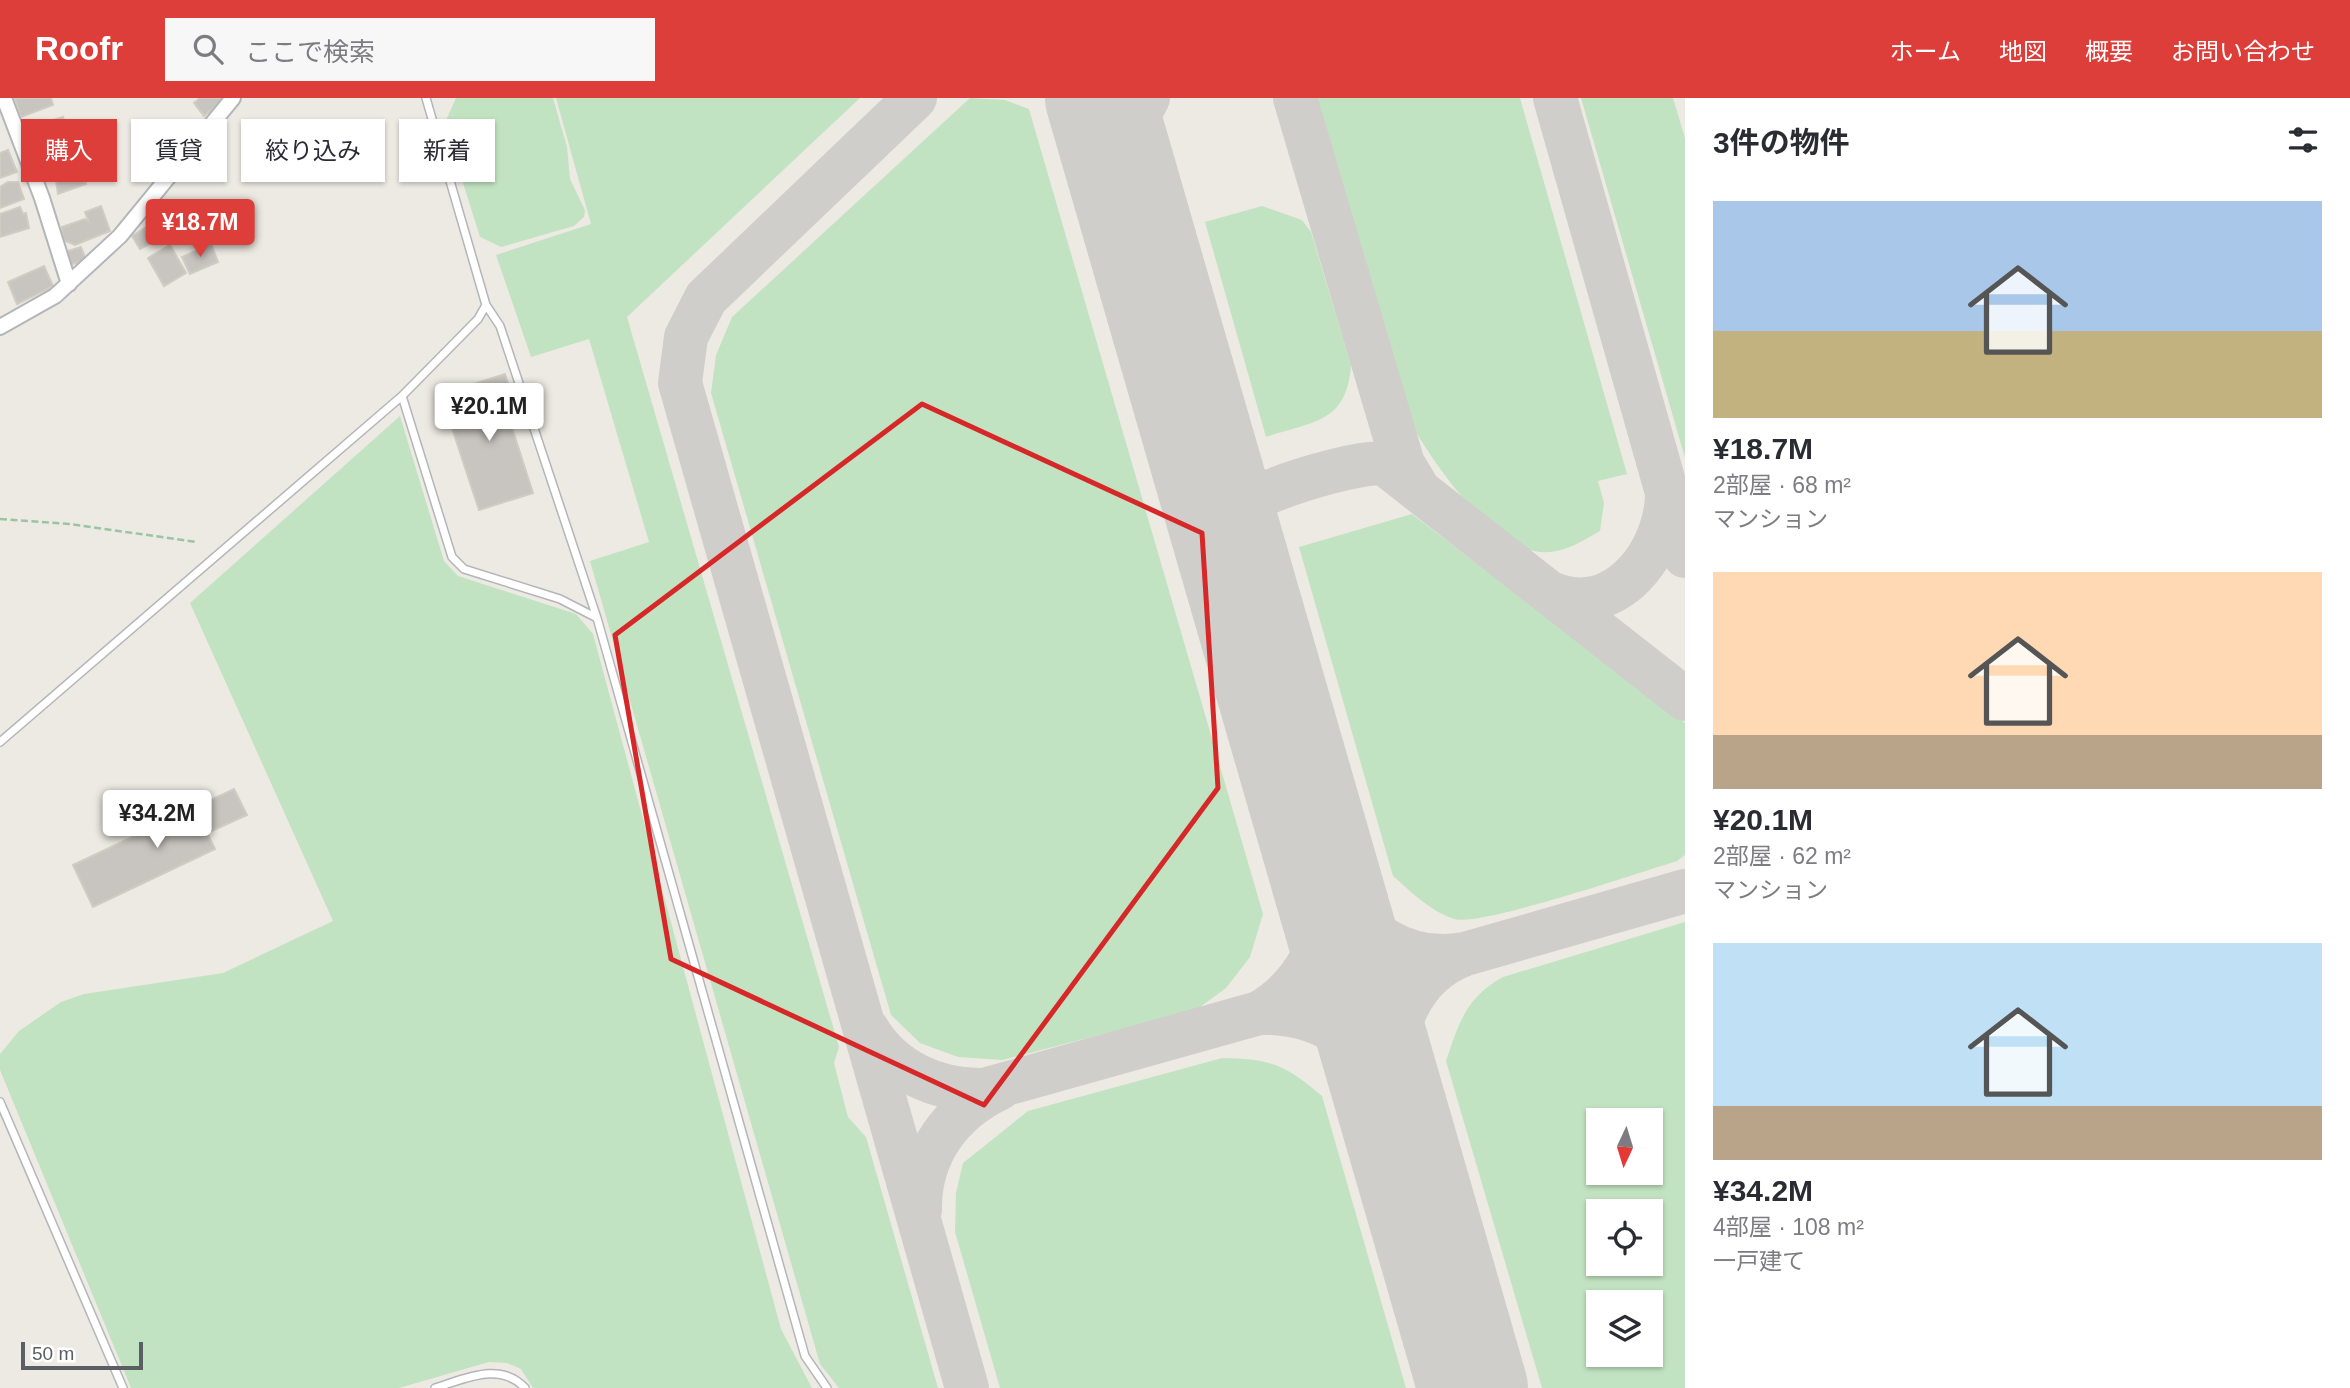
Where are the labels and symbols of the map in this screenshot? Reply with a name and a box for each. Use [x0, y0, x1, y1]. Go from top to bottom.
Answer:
pin: ¥18.7M [143, 200, 257, 259]
pin: ¥20.1M [432, 384, 546, 443]
pin: ¥34.2M [100, 790, 214, 850]
north arrow [1586, 1108, 1662, 1185]
scale bar [21, 1339, 144, 1371]

